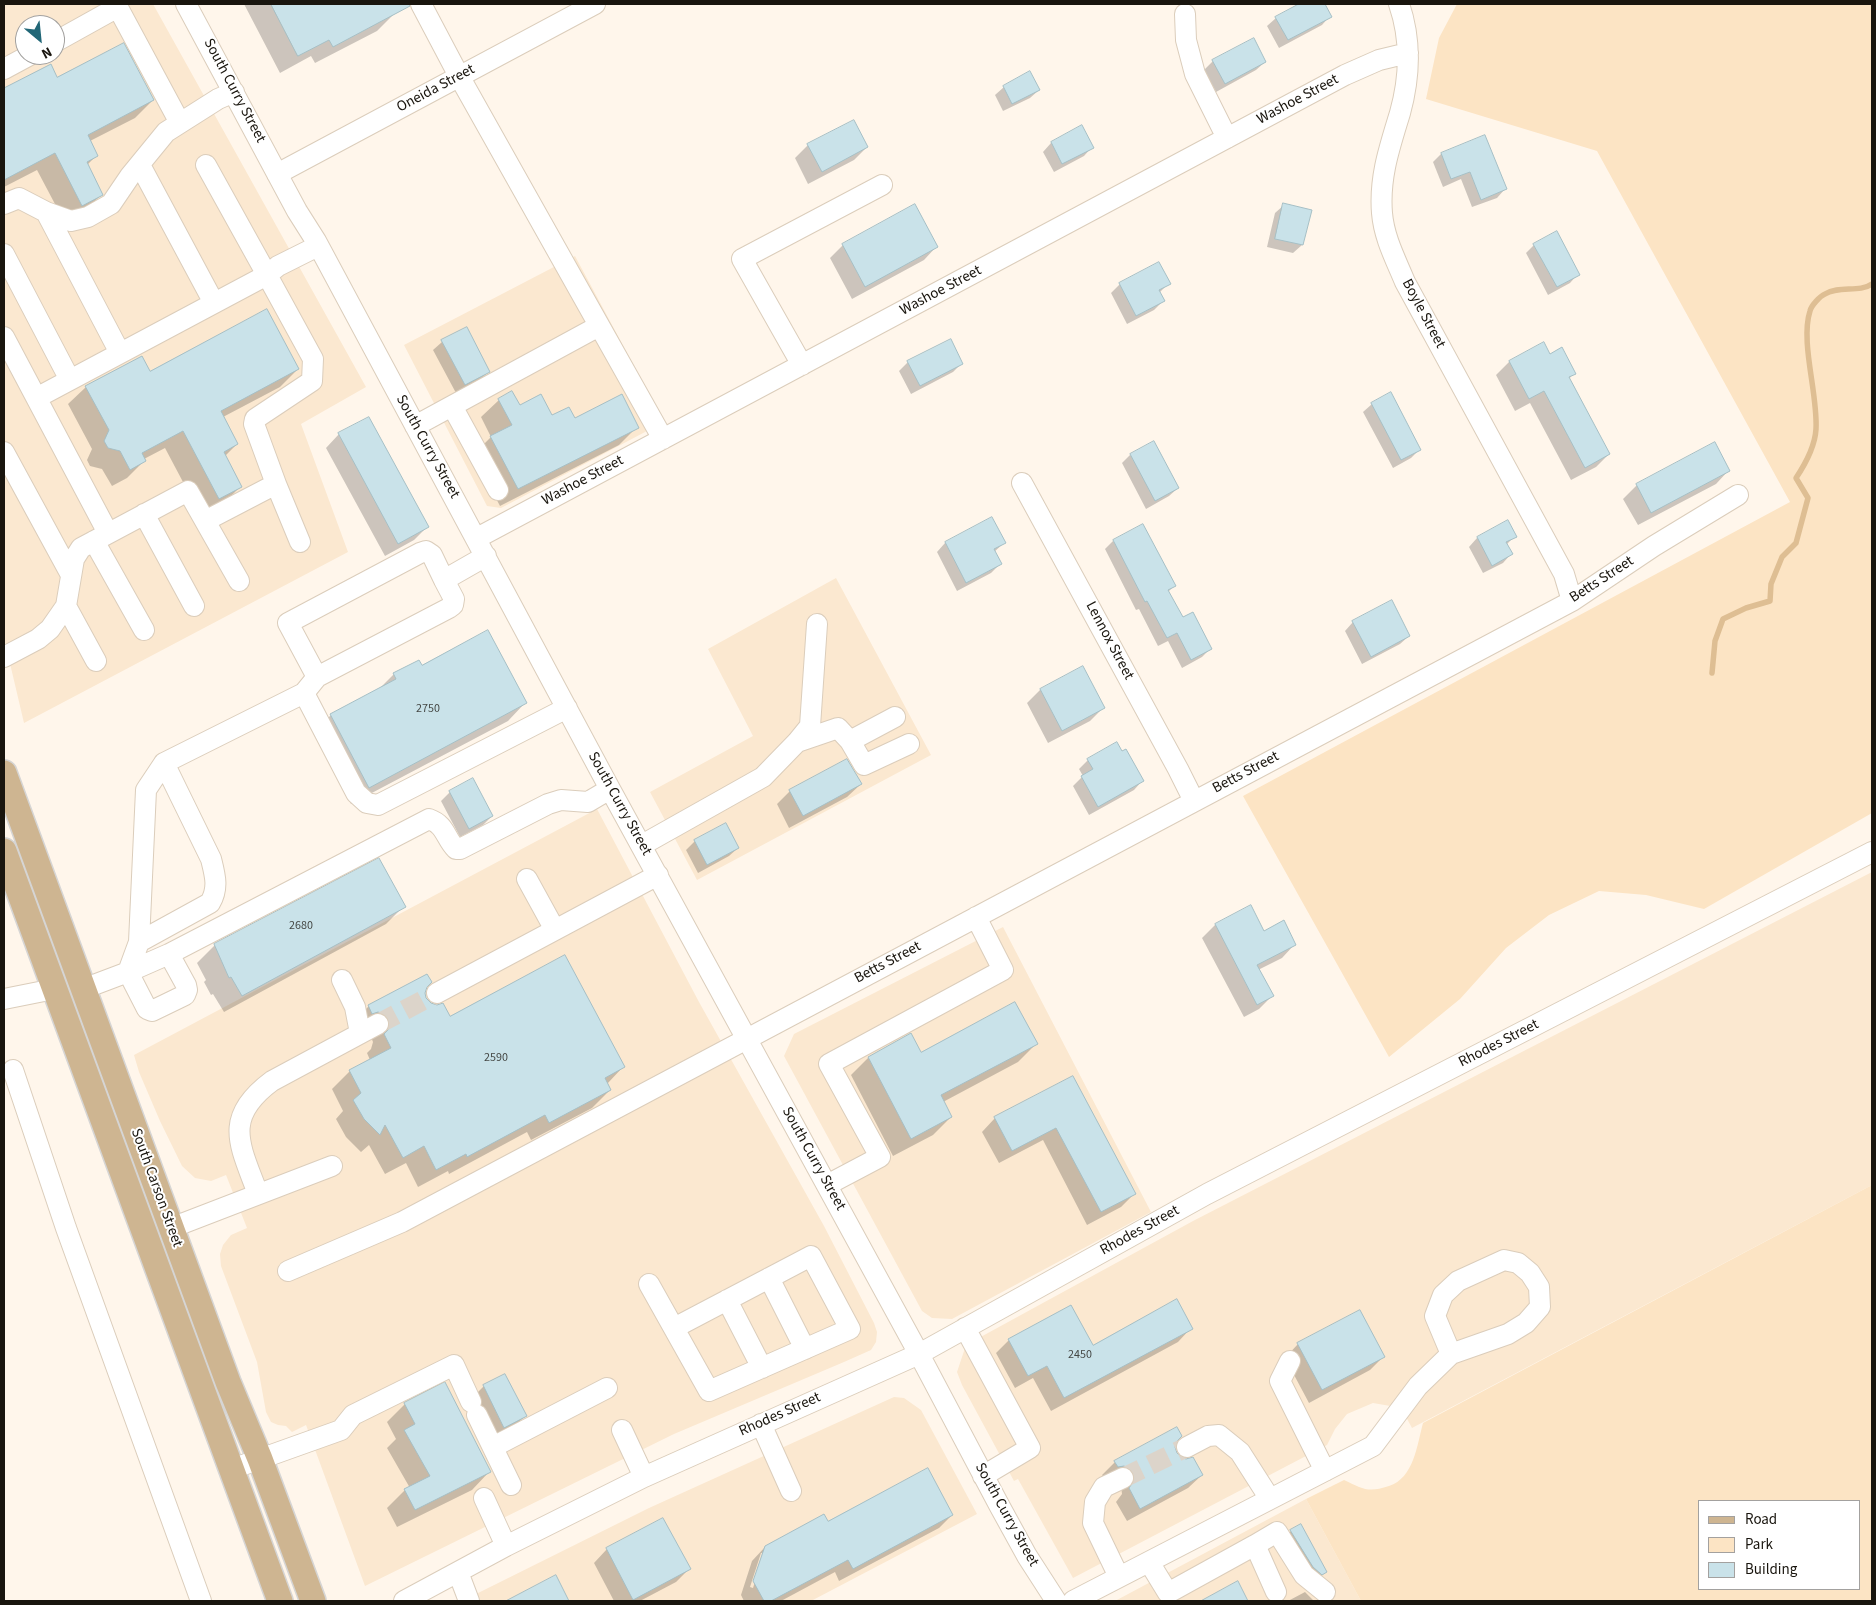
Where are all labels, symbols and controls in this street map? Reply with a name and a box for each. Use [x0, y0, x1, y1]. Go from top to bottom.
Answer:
north arrow [15, 15, 65, 65]
street label: South Curry Street [199, 36, 269, 146]
text: N [38, 41, 55, 63]
street label: Oneida Street [394, 61, 478, 117]
street label: Washoe Street [1254, 71, 1342, 129]
street label: Washoe Street [897, 262, 985, 320]
street label: Boyle Street [1397, 276, 1449, 352]
street label: South Curry Street [391, 392, 463, 502]
street label: Washoe Street [539, 452, 627, 510]
street label: Betts Street [1567, 553, 1637, 607]
street label: Lennox Street [1081, 599, 1137, 683]
house number: 2750 [416, 702, 440, 716]
street label: Betts Street [1210, 748, 1282, 798]
street label: South Curry Street [583, 749, 655, 859]
house number: 2680 [289, 919, 313, 933]
street label: Betts Street [852, 938, 924, 988]
street label: Rhodes Street [1456, 1016, 1542, 1072]
house number: 2590 [484, 1051, 508, 1065]
street label: South Curry Street [777, 1104, 849, 1214]
street label: South Carson Street [126, 1126, 186, 1250]
street label: Rhodes Street [1097, 1202, 1183, 1260]
house number: 2450 [1068, 1348, 1092, 1362]
street label: Rhodes Street [736, 1389, 824, 1441]
street label: South Curry Street [970, 1460, 1042, 1570]
legend [1698, 1500, 1861, 1590]
text: Road [1745, 1509, 1777, 1530]
text: Park [1745, 1534, 1773, 1555]
text: Building [1745, 1559, 1797, 1580]

